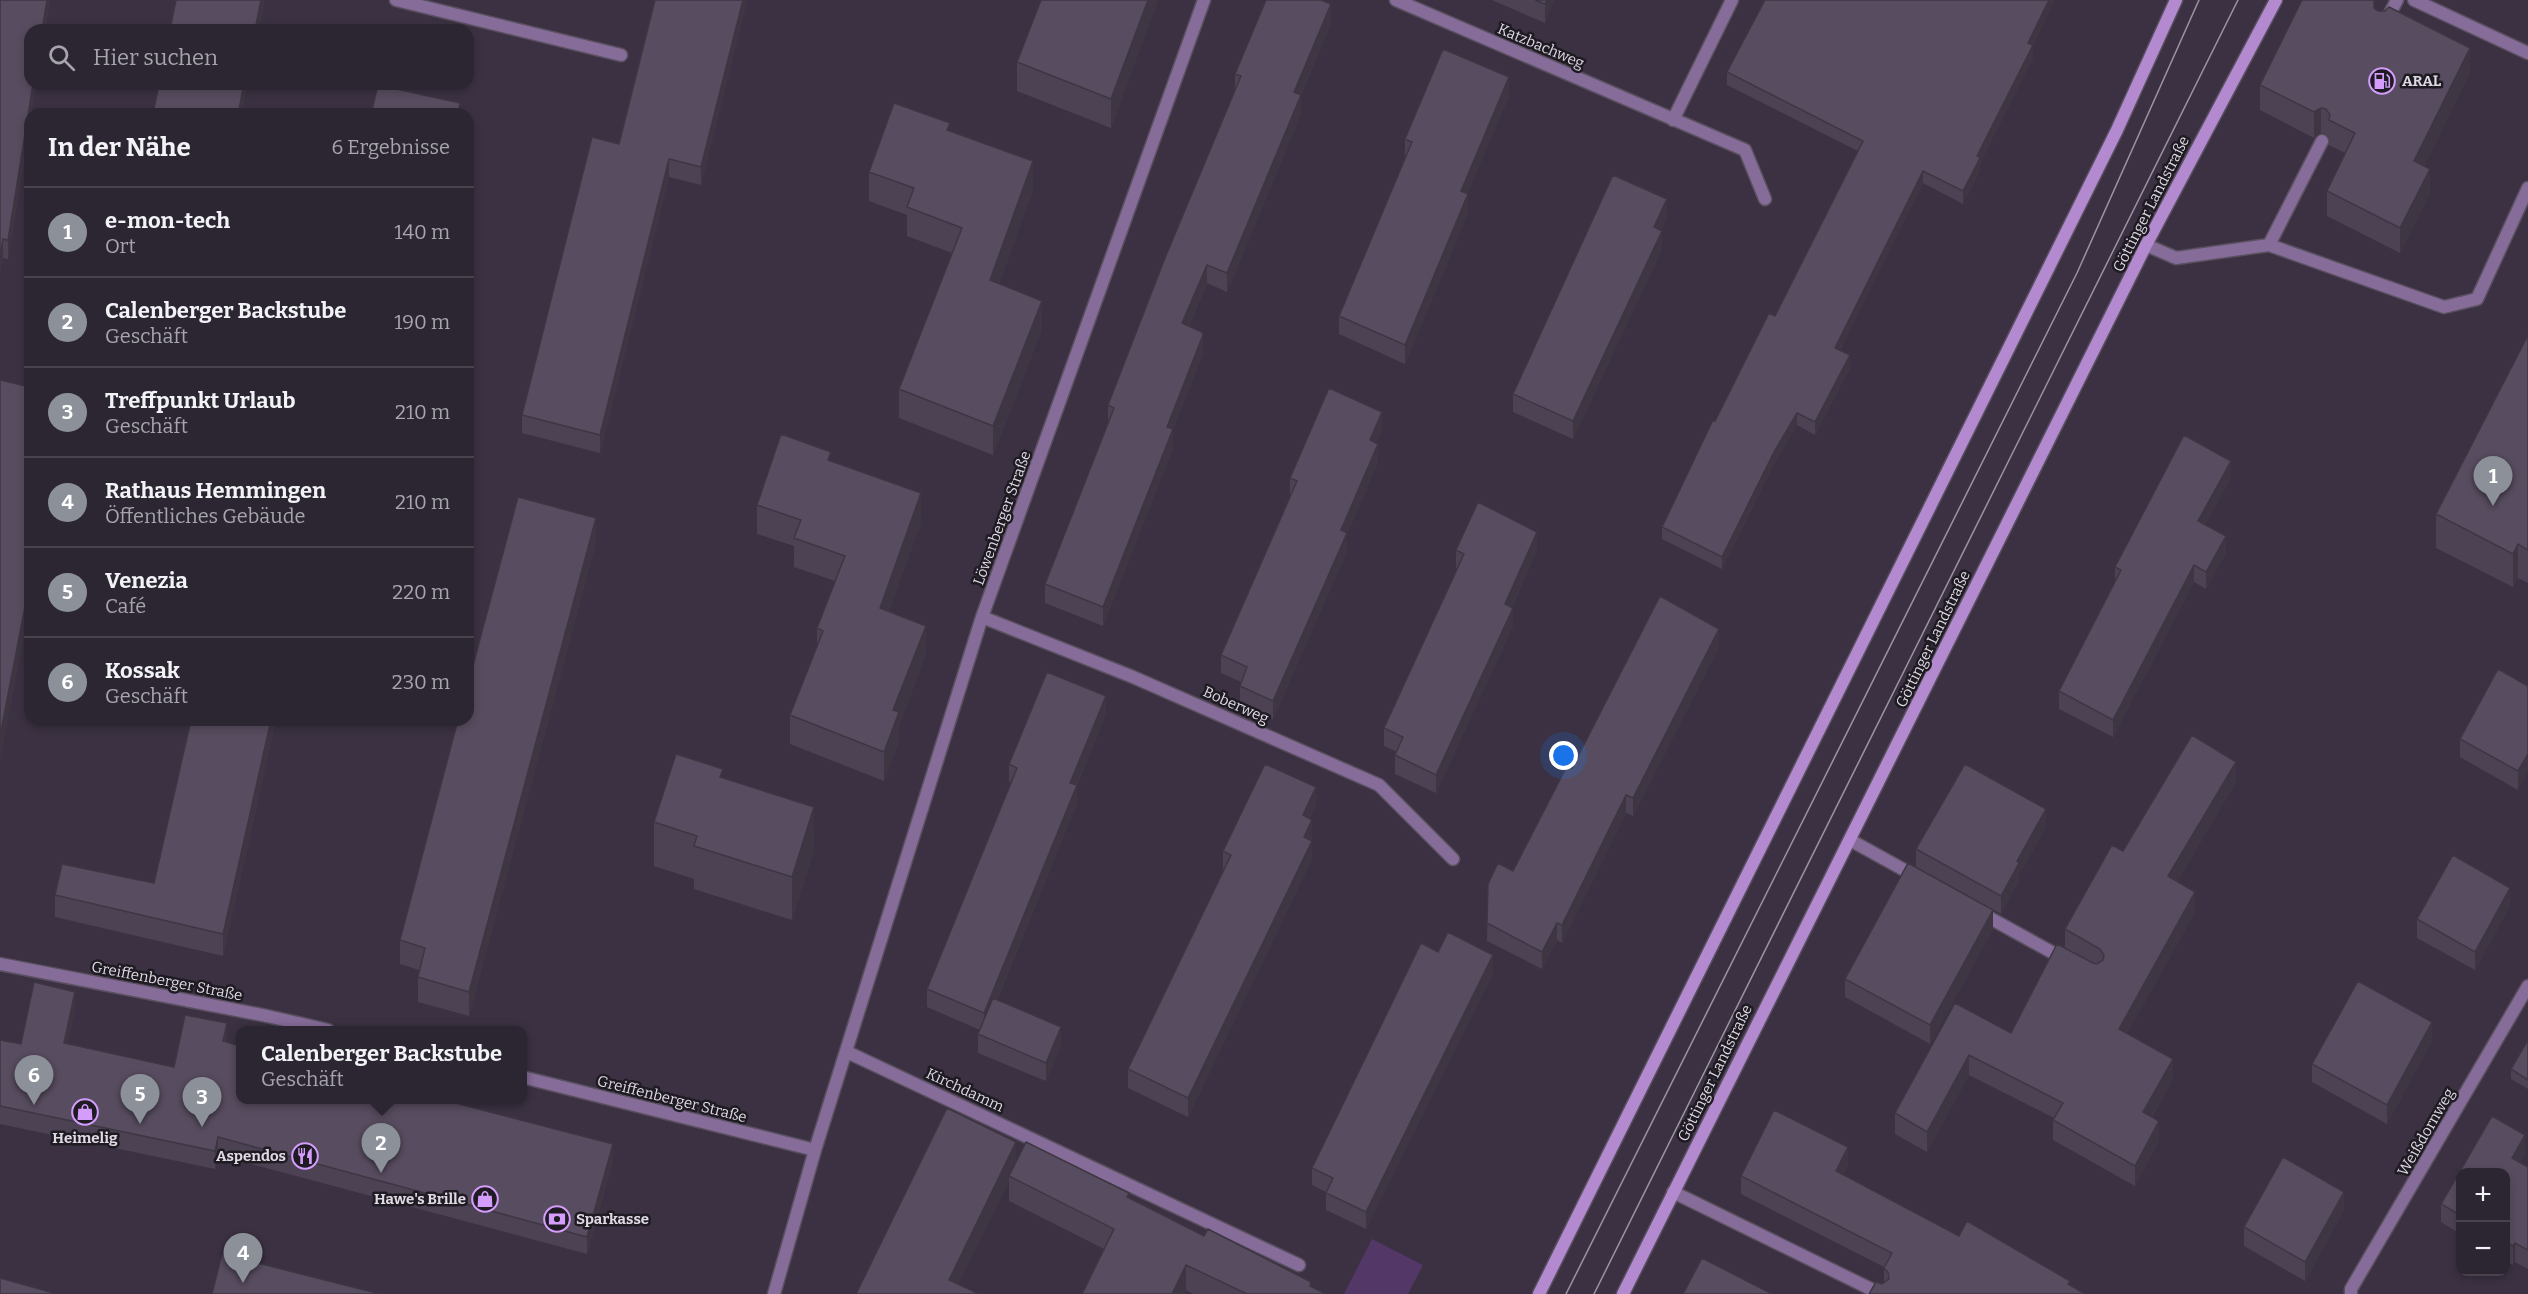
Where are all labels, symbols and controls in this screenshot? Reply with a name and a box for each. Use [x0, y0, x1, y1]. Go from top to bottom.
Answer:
street label: Katzbachweg [1495, 20, 1587, 72]
search box [24, 24, 474, 90]
icon: search [45, 41, 78, 74]
text: Hier suchen [93, 44, 218, 71]
fuel station icon: ARAL [2367, 66, 2397, 96]
place label: ARAL [2402, 72, 2442, 90]
text: In der Nähe [48, 132, 191, 163]
street label: Göttinger Landstraße [2109, 133, 2193, 275]
text: 6 Ergebnisse [331, 135, 450, 159]
text: e-mon-tech [105, 207, 230, 234]
text: 1 [63, 220, 72, 244]
text: 140 m [394, 220, 450, 244]
text: Ort [105, 234, 136, 258]
text: Calenberger Backstube [105, 297, 346, 324]
text: 2 [62, 310, 73, 334]
text: 190 m [394, 310, 450, 334]
text: Geschäft [105, 324, 188, 348]
text: Treffpunkt Urlaub [105, 387, 295, 414]
text: 3 [62, 400, 73, 424]
text: 210 m [395, 400, 450, 424]
text: Geschäft [105, 414, 188, 438]
street label: Löwenberger Straße [969, 448, 1035, 588]
pin: 1 [2474, 456, 2512, 506]
text: Rathaus Hemmingen [105, 477, 326, 504]
text: 4 [61, 490, 74, 514]
text: 210 m [395, 490, 450, 514]
text: Öffentliches Gebäude [105, 504, 306, 528]
text: Venezia [105, 567, 188, 594]
street label: Göttinger Landstraße [1892, 568, 1974, 710]
text: 5 [62, 580, 73, 604]
text: 220 m [392, 580, 450, 604]
text: Café [105, 594, 146, 618]
text: Kossak [105, 657, 180, 684]
text: 6 [62, 670, 73, 694]
text: 230 m [392, 670, 450, 694]
street label: Boberweg [1200, 683, 1272, 727]
text: Geschäft [105, 684, 188, 708]
your location [1549, 741, 1578, 770]
street label: Greiffenberger Straße [90, 958, 244, 1004]
street label: Göttinger Landstraße [1674, 1002, 1756, 1144]
popup [236, 1026, 527, 1104]
text: Calenberger Backstube [261, 1040, 502, 1067]
pin: 6 [15, 1056, 54, 1105]
street label: Kirchdamm [923, 1064, 1007, 1116]
text: Geschäft [261, 1067, 344, 1091]
street label: Greiffenberger Straße [595, 1072, 749, 1126]
pin: 5 [120, 1074, 160, 1124]
pin: 3 [182, 1078, 222, 1127]
street label: Weißdornweg [2394, 1085, 2458, 1179]
shop icon: Heimelig [70, 1097, 100, 1127]
pin: 2 [362, 1124, 400, 1173]
place label: Heimelig [52, 1129, 118, 1147]
restaurant icon: Aspendos [290, 1141, 320, 1171]
place label: Aspendos [216, 1147, 286, 1165]
map controls [2456, 1168, 2510, 1276]
button: + [2456, 1168, 2510, 1222]
shop icon: Hawe's Brille [470, 1184, 500, 1214]
place label: Hawe's Brille [374, 1190, 466, 1208]
bank icon: Sparkasse [542, 1204, 572, 1234]
place label: Sparkasse [576, 1210, 649, 1228]
button: − [2456, 1222, 2510, 1276]
pin: 4 [224, 1234, 262, 1283]

